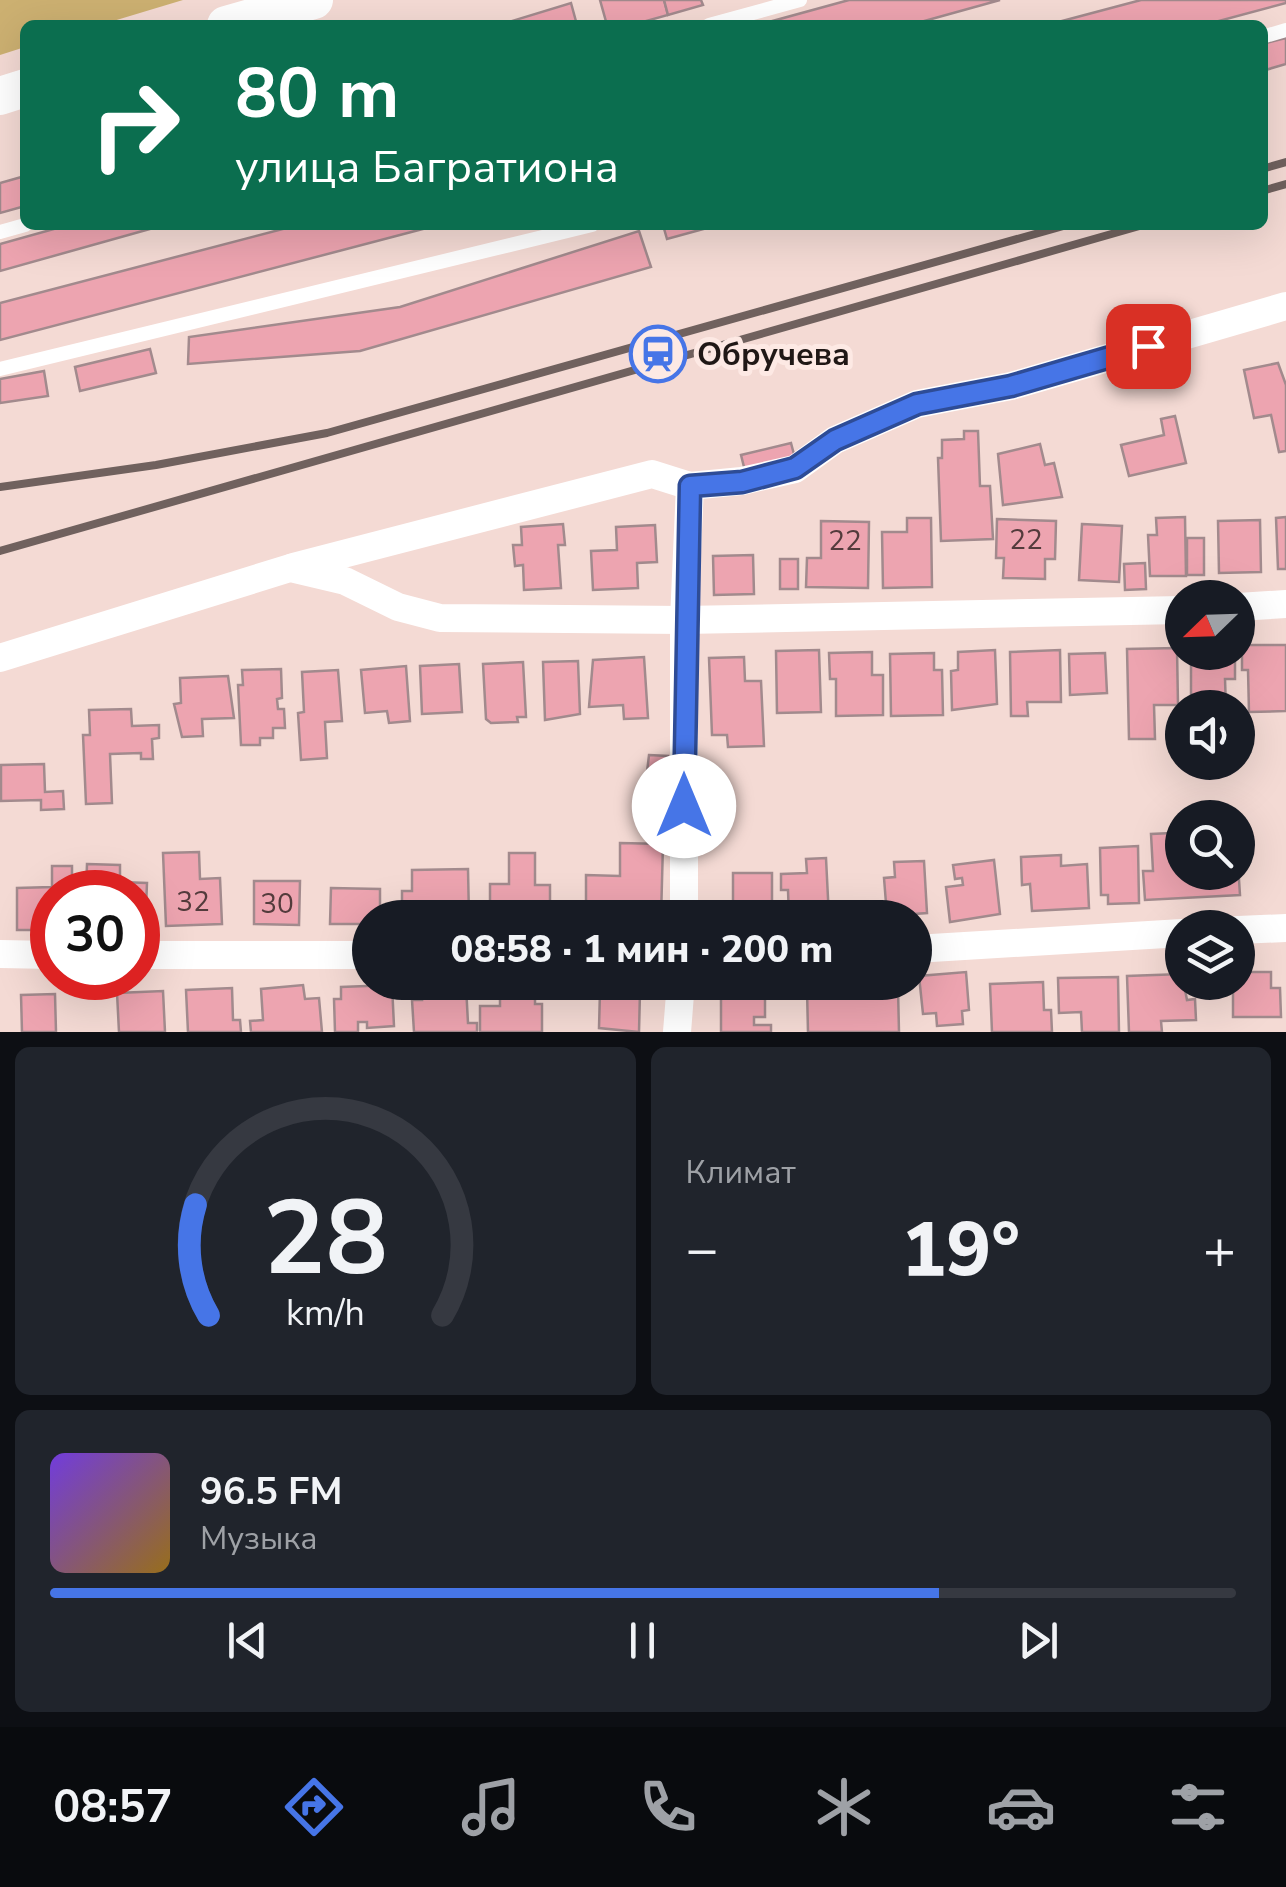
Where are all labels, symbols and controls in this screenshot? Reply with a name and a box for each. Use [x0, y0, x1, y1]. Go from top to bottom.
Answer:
text: 80 m [235, 46, 399, 142]
icon: right [70, 60, 200, 190]
text: улица Багратиона [235, 137, 619, 198]
pin [1106, 304, 1191, 389]
icon: arrive [1121, 319, 1176, 374]
station icon: Обручева [628, 324, 688, 384]
place label: Обручева [697, 333, 850, 376]
house number: 22 [1009, 521, 1043, 559]
house number: 22 [828, 522, 862, 560]
north arrow [1165, 580, 1255, 670]
map controls [1165, 580, 1255, 1000]
button: sound [1165, 690, 1255, 780]
position arrow [632, 754, 736, 858]
button: search [1165, 800, 1255, 890]
speed limit sign: 30 [30, 870, 160, 1000]
house number: 32 [176, 883, 210, 921]
house number: 30 [260, 885, 294, 923]
button: layers [1165, 910, 1255, 1000]
text: 08:58 · 1 мин · 200 m [451, 924, 833, 975]
text: Климат [686, 1151, 796, 1194]
text: 28 [263, 1168, 388, 1310]
text: 19° [901, 1199, 1020, 1301]
text: − [686, 1212, 719, 1287]
text: + [1203, 1212, 1236, 1287]
text: km/h [286, 1289, 365, 1338]
text: 96.5 FM [200, 1466, 342, 1517]
text: Музыка [200, 1517, 317, 1560]
icon: previous [220, 1613, 275, 1668]
icon: pause [615, 1613, 670, 1668]
icon: next [1011, 1613, 1066, 1668]
icon: directions [279, 1772, 349, 1842]
icon: music [456, 1772, 526, 1842]
icon: phone [633, 1772, 703, 1842]
icon: climate [809, 1772, 879, 1842]
icon: car [986, 1772, 1056, 1842]
icon: filters [1163, 1772, 1233, 1842]
text: 08:57 [53, 1777, 173, 1838]

